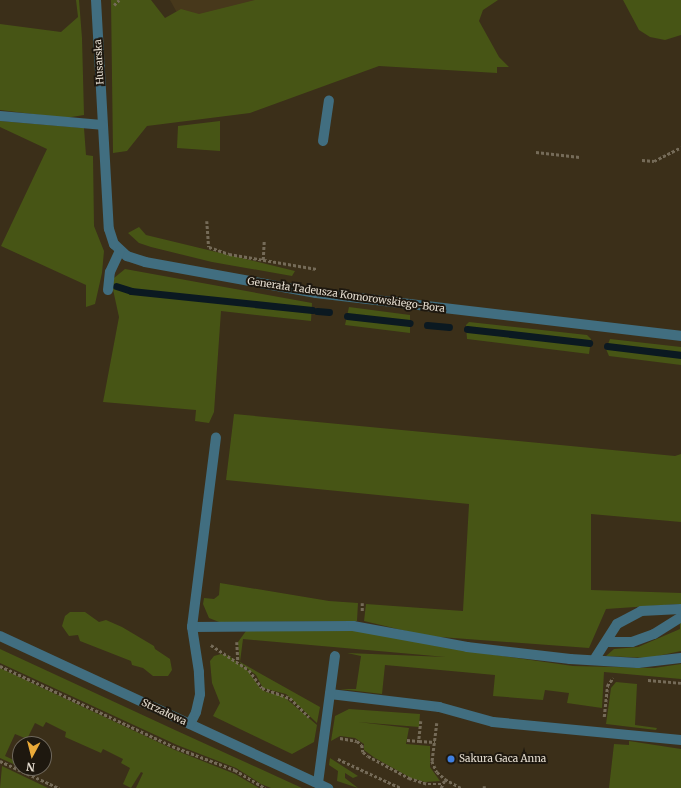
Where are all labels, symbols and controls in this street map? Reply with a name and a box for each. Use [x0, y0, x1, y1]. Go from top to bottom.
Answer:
street label: Husarska [92, 39, 106, 85]
street label: Generała Tadeusza Komorowskiego-Bora [247, 275, 445, 315]
street label: Strzałowa [140, 696, 188, 728]
north arrow [12, 736, 52, 776]
place label: Sakura Gaca Anna [459, 753, 546, 765]
marker: Sakura Gaca Anna [446, 754, 456, 764]
text: N [25, 759, 36, 774]

